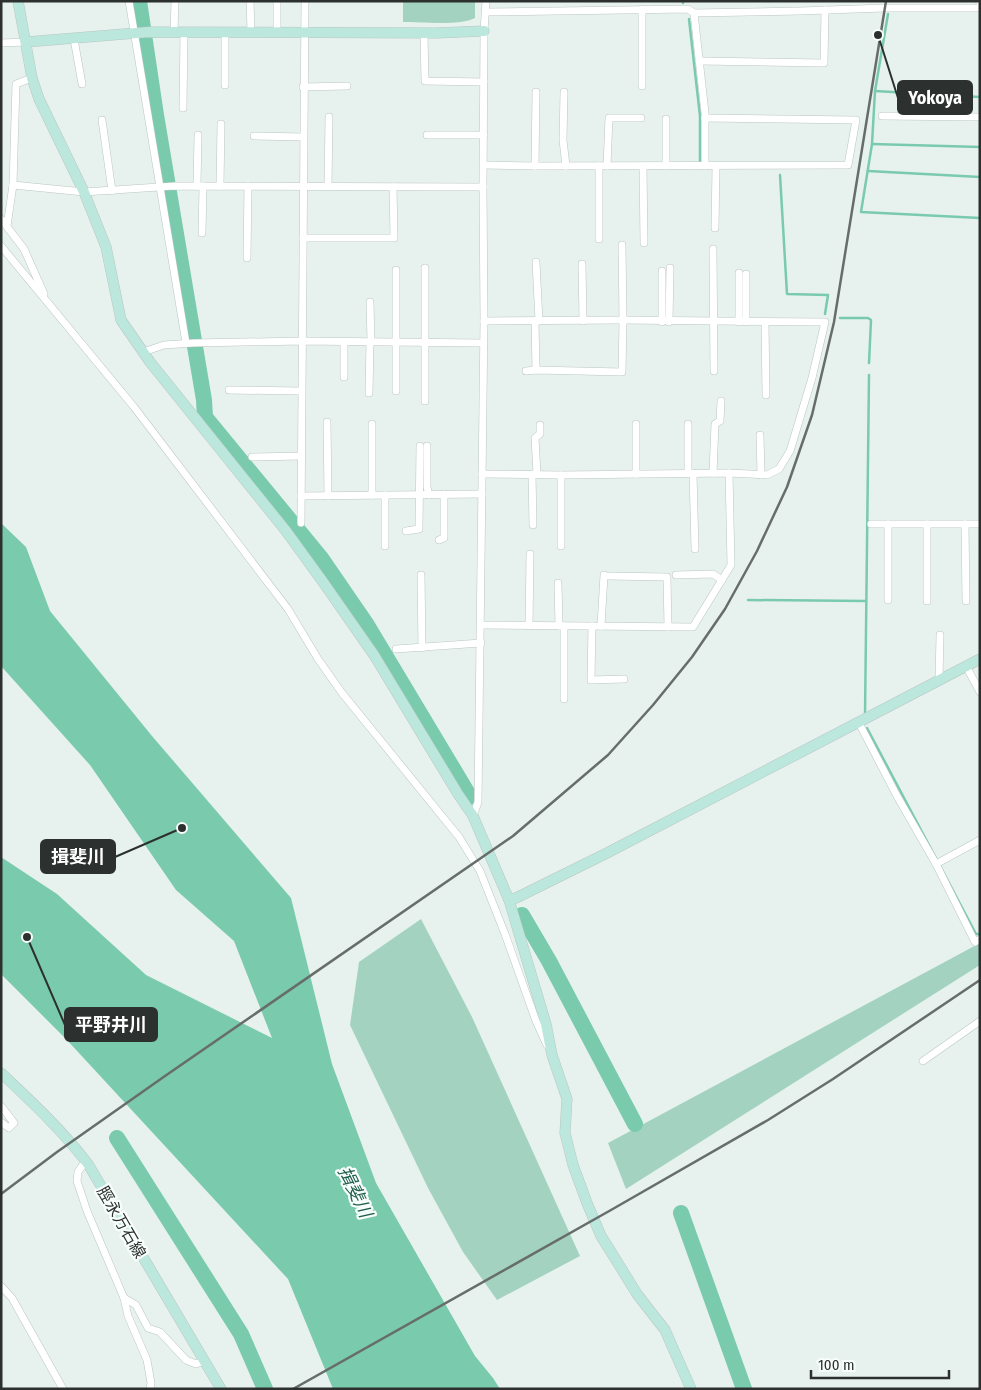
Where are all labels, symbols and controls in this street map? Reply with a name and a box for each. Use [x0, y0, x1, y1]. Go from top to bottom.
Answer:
callout: Yokoya [898, 81, 972, 114]
text: Yokoya [907, 87, 962, 109]
callout: 揖斐川 [41, 840, 115, 873]
text: 揖斐川 [51, 846, 105, 868]
callout: 平野井川 [65, 1008, 157, 1041]
text: 平野井川 [75, 1014, 147, 1036]
water label: 揖斐川 [333, 1163, 378, 1223]
street label: 脛永万石線 [93, 1183, 150, 1262]
scale bar [811, 1348, 948, 1380]
text: 100 m [818, 1356, 855, 1374]

